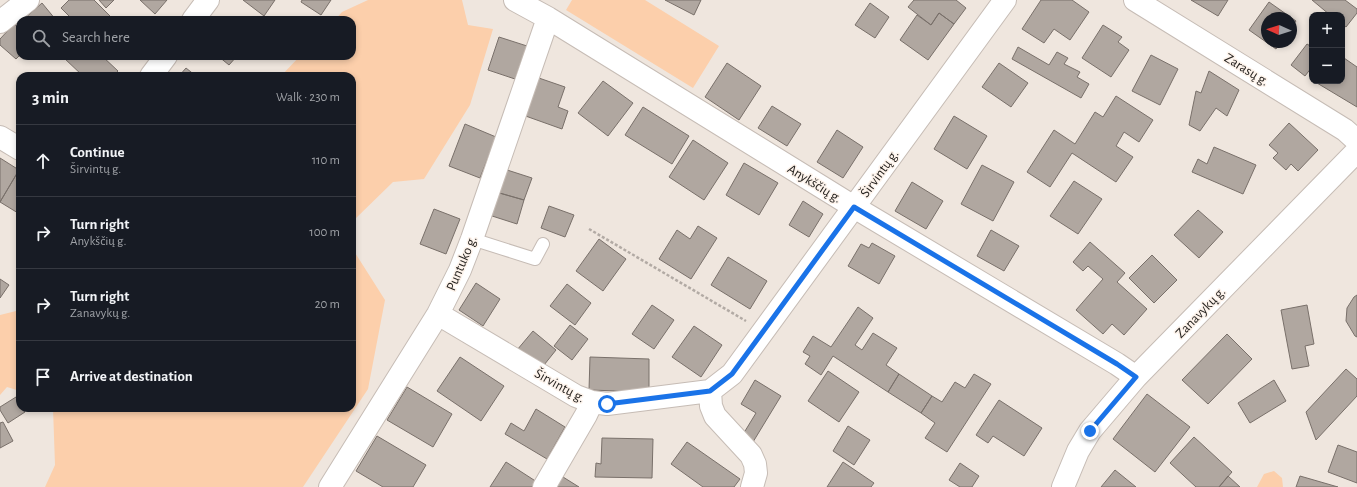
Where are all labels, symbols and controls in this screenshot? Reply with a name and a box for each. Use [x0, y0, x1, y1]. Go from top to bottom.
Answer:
north arrow [1261, 12, 1297, 48]
map controls [1309, 12, 1345, 84]
button: + [1309, 12, 1345, 48]
search box [16, 16, 356, 60]
icon: search [30, 27, 52, 49]
text: Search here [62, 30, 130, 45]
button: − [1309, 48, 1345, 84]
street label: Zarasų g. [1222, 51, 1271, 89]
text: 3 min [32, 89, 69, 106]
text: Walk · 230 m [276, 91, 340, 104]
text: Continue [70, 145, 125, 160]
street label: Širvintų g. [856, 146, 902, 200]
icon: ahead [32, 150, 54, 172]
text: 110 m [312, 154, 340, 167]
street label: Anykščių g. [785, 162, 844, 206]
text: Širvintų g. [70, 163, 121, 176]
text: Turn right [70, 217, 129, 232]
icon: right [32, 222, 54, 244]
text: 100 m [309, 226, 340, 239]
street label: Puntuko g. [444, 234, 480, 293]
text: Anykščių g. [70, 235, 126, 248]
street label: Zanavykų g. [1173, 284, 1228, 341]
text: Turn right [70, 289, 129, 304]
icon: right [32, 294, 54, 316]
text: 20 m [315, 298, 340, 311]
text: Zanavykų g. [70, 307, 130, 320]
street label: Širvintų g. [532, 365, 588, 405]
icon: arrive [32, 366, 54, 388]
text: Arrive at destination [70, 369, 193, 384]
route start [598, 395, 616, 413]
route end [1081, 422, 1099, 440]

